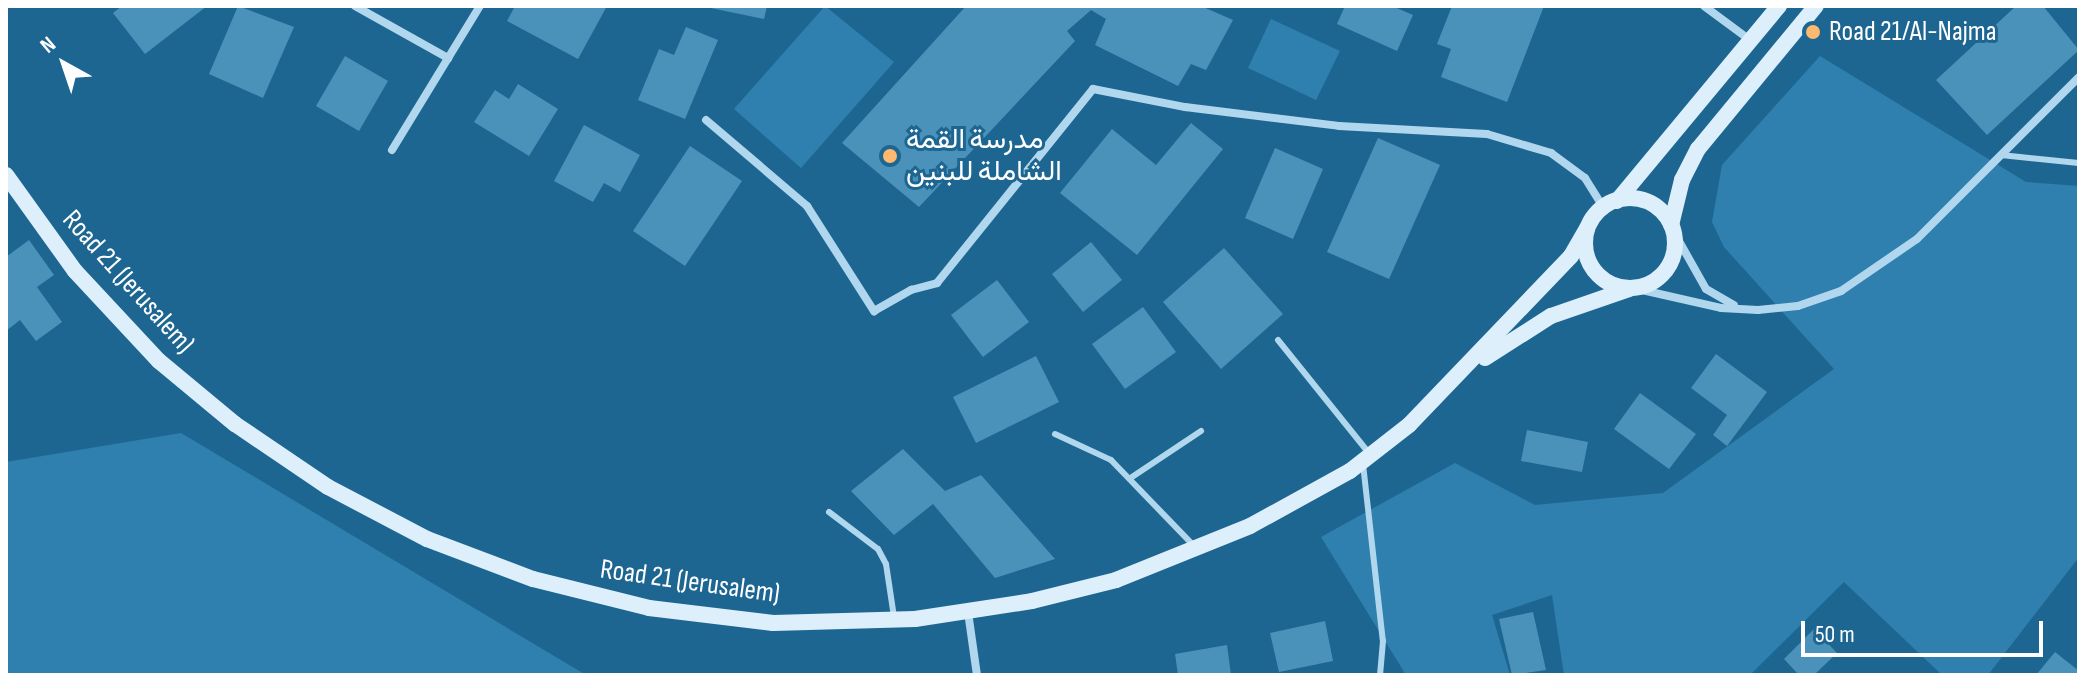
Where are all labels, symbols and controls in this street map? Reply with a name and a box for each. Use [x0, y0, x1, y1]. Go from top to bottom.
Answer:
place label: Road 21/Al-Najma [1829, 15, 1996, 49]
marker: Road 21/Al-Najma [1804, 23, 1822, 41]
north arrow [24, 24, 104, 104]
text: N [35, 31, 61, 59]
place label: مدرسة القمة الشاملة للبنين [906, 123, 1062, 189]
marker: مدرسة القمة الشاملة للبنين [881, 147, 899, 165]
street label: Road 21 (Jerusalem) [55, 204, 201, 360]
street label: Road 21 (Jerusalem) [598, 553, 782, 611]
scale bar [1805, 605, 2047, 655]
text: 50 m [1815, 620, 1855, 649]

